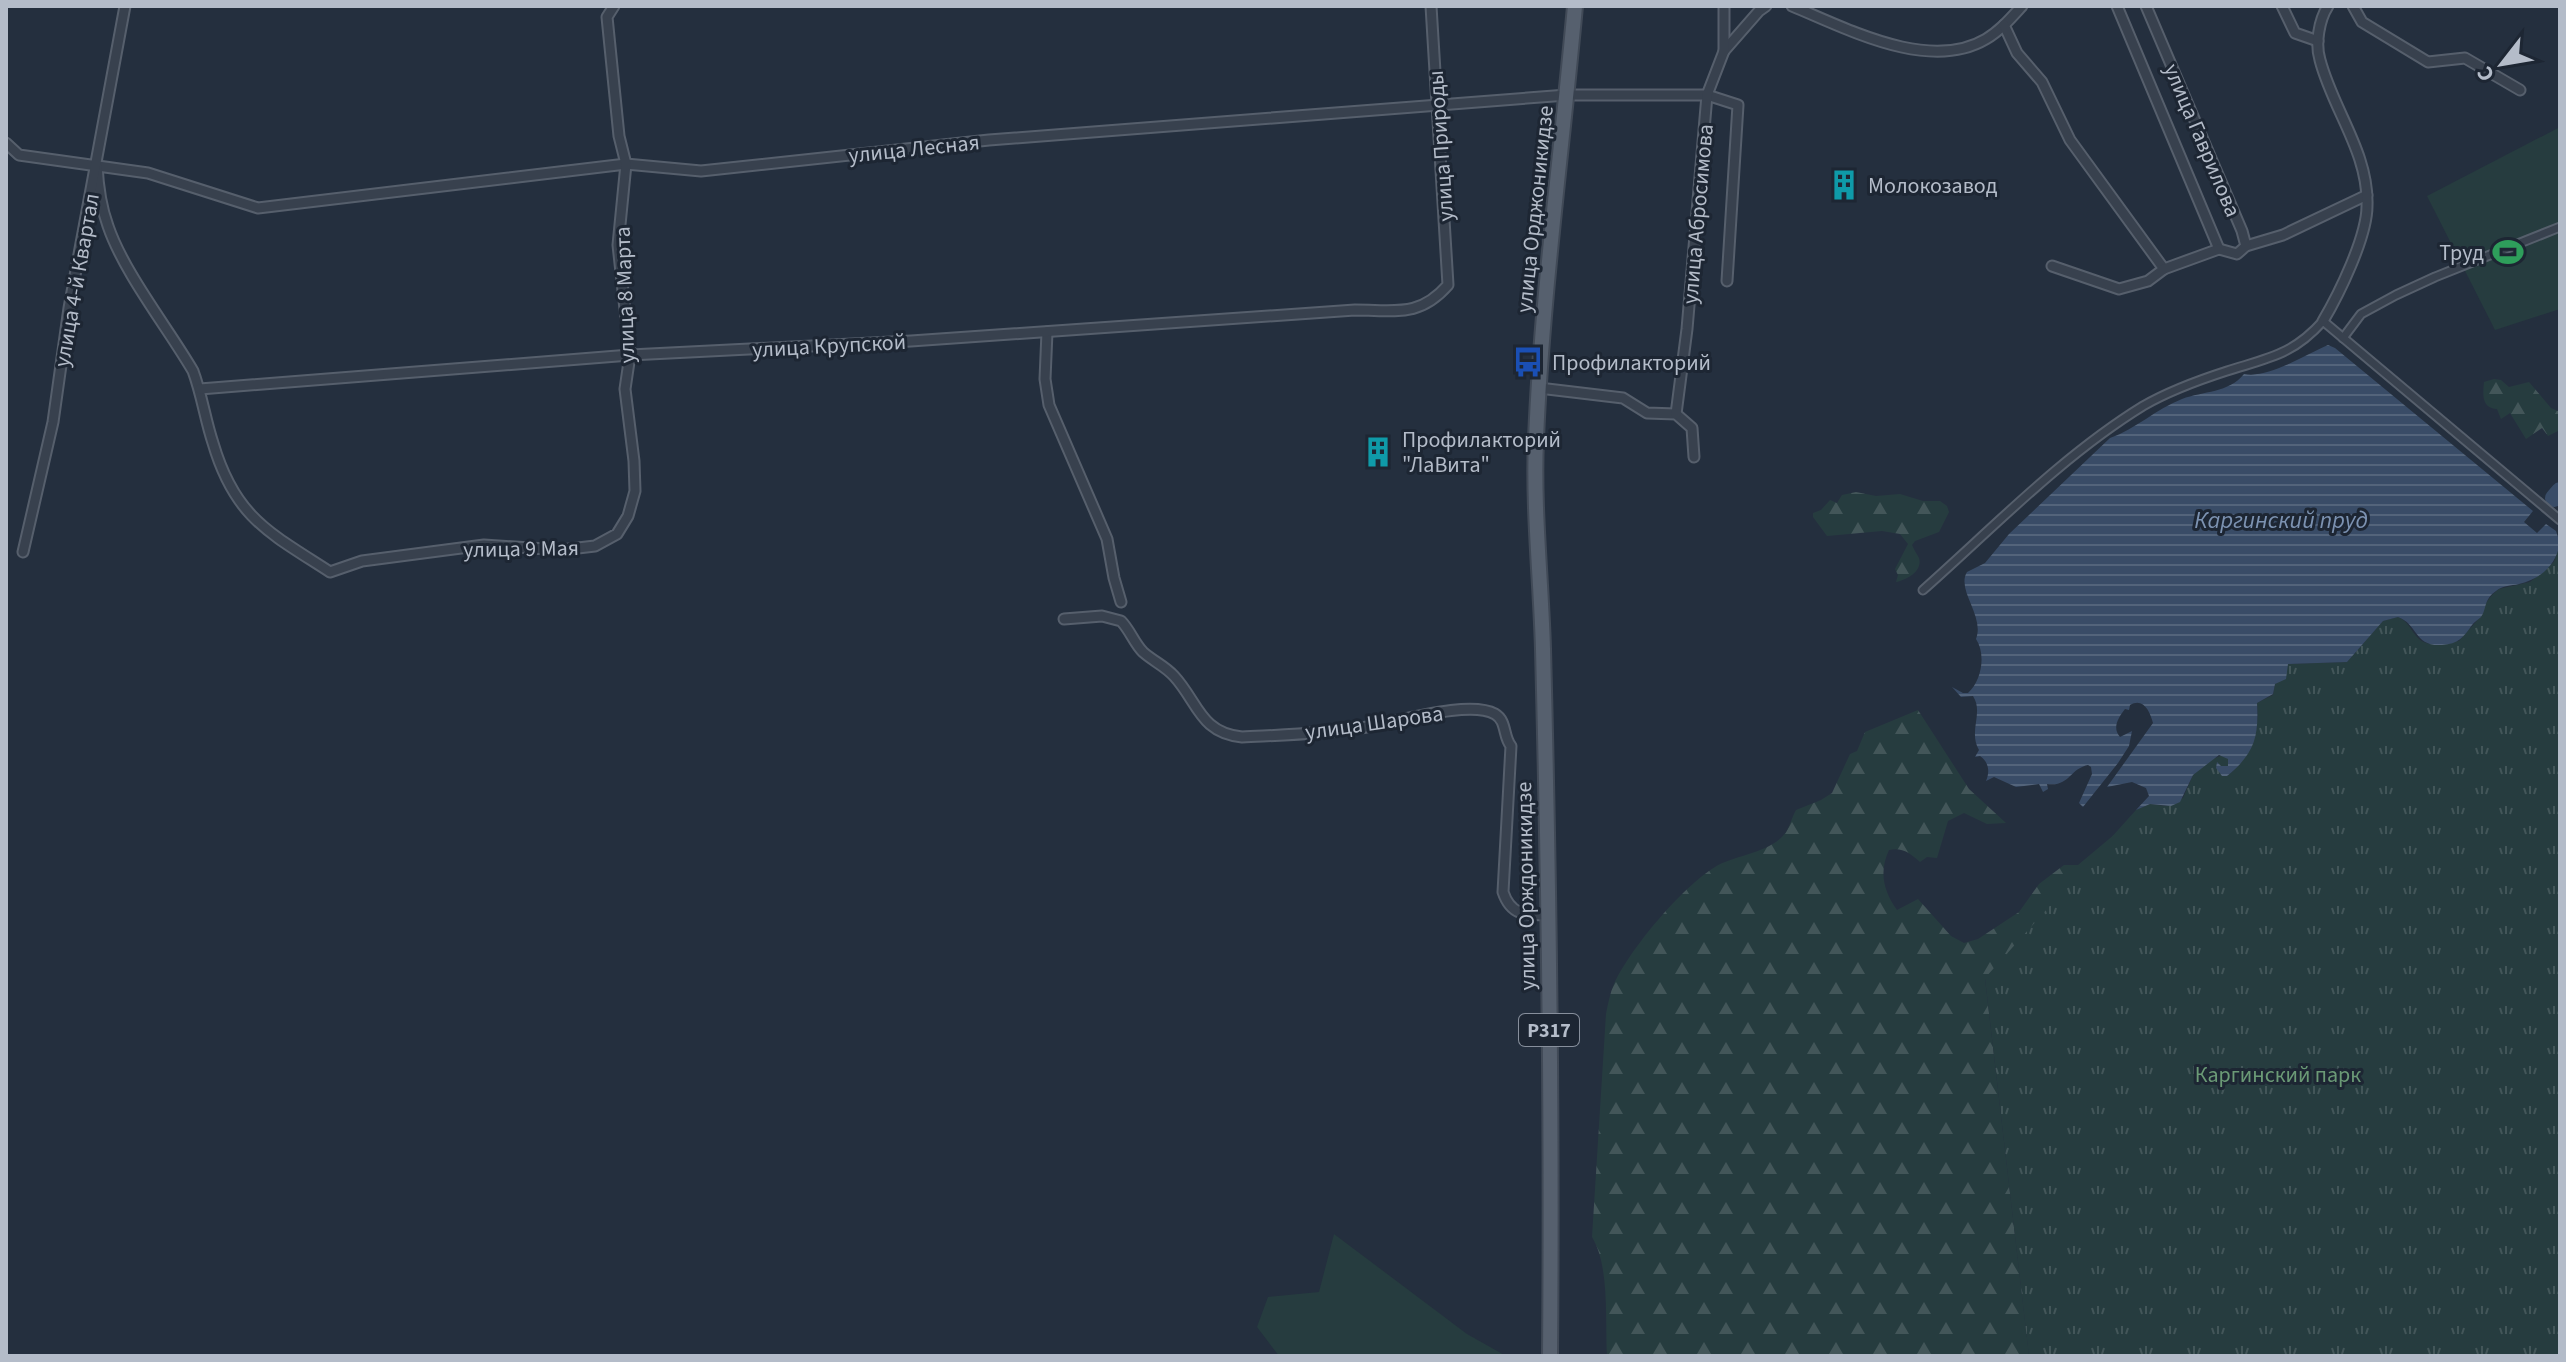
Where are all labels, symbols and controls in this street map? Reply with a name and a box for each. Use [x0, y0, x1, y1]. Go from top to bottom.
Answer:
north arrow [2462, 24, 2542, 104]
street label: улица Гаврилова [2155, 59, 2249, 222]
text: С [2469, 60, 2503, 88]
street label: улица Природы [1420, 69, 1462, 223]
street label: улица Орджоникидзе [1508, 104, 1562, 314]
street label: улица Абросимова [1674, 123, 1722, 305]
street label: улица Лесная [847, 126, 981, 172]
building icon: Молокозавод [1827, 168, 1861, 202]
place label: Молокозавод [1868, 170, 1998, 202]
street label: улица 4-й Квартал [46, 191, 108, 370]
street label: улица 8 Марта [607, 226, 643, 364]
sports icon: Труд [2491, 235, 2525, 269]
place label: Труд [2439, 237, 2484, 269]
street label: улица Крупской [751, 326, 907, 366]
bus stop icon: Профилакторий [1511, 345, 1545, 379]
place label: Профилакторий [1552, 347, 1711, 379]
place label: Профилакторий "ЛаВита" [1402, 424, 1561, 481]
building icon: Профилакторий "ЛаВита" [1361, 435, 1395, 469]
water label: Каргинский пруд [2194, 503, 2368, 538]
street label: улица 9 Мая [463, 532, 579, 566]
street label: улица Шарова [1303, 697, 1445, 748]
street label: улица Орждоникидзе [1508, 781, 1544, 991]
road number: Р317 [1519, 1014, 1579, 1046]
park label: Каргинский парк [2195, 1059, 2361, 1091]

